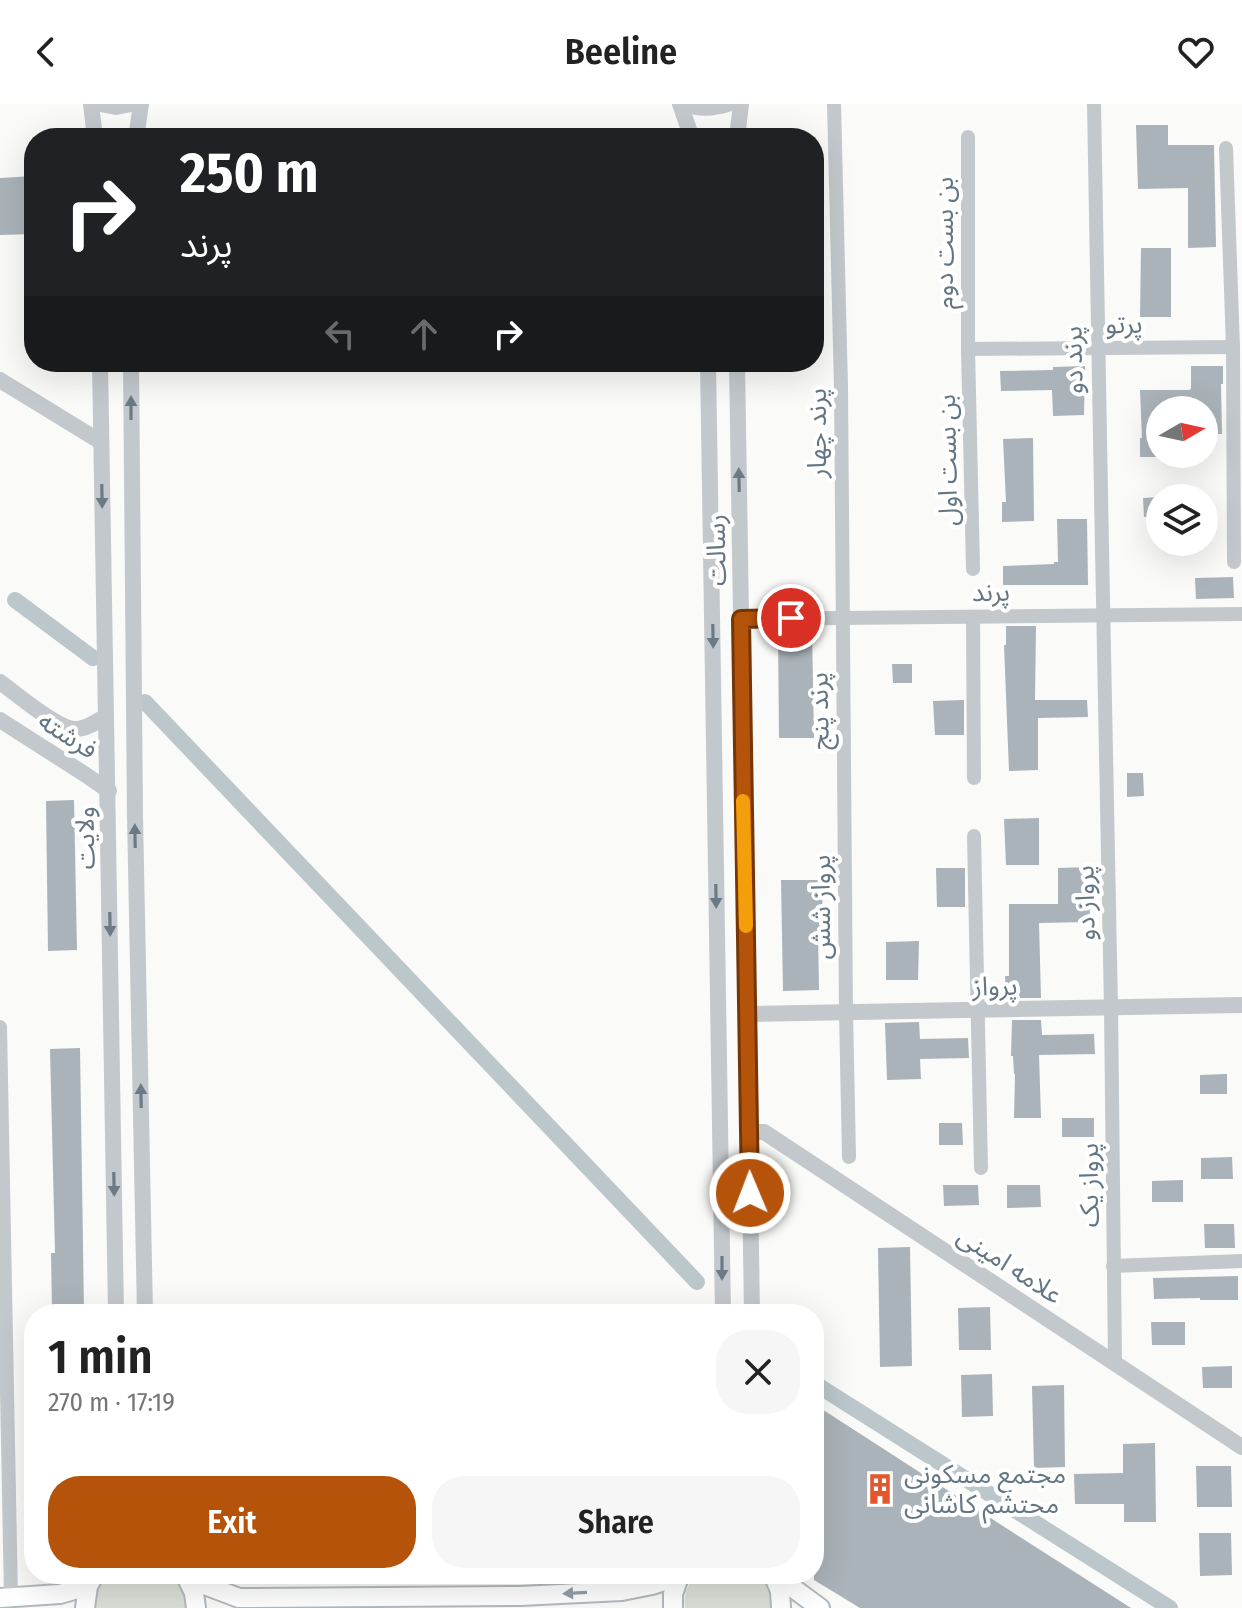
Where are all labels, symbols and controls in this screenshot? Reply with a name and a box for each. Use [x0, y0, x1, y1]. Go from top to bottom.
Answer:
icon: back [24, 30, 68, 74]
text: Beeline [565, 30, 677, 74]
icon: heart [1174, 30, 1218, 74]
text: 250 m [180, 140, 318, 207]
icon: right [48, 160, 152, 264]
street label: بن بست دوم [929, 177, 964, 309]
text: پرند [180, 223, 233, 267]
street label: پرتو [1105, 309, 1143, 342]
icon: left [318, 312, 362, 356]
icon: ahead [402, 312, 446, 356]
icon: right [486, 312, 530, 356]
street label: پرند دو [1057, 326, 1091, 394]
street label: پرند چهار [802, 388, 834, 479]
street label: بن بست اول [931, 394, 964, 526]
one-way arrow [125, 395, 137, 420]
north arrow [1146, 396, 1218, 468]
map controls [1146, 396, 1218, 556]
one-way arrow [733, 467, 745, 492]
one-way arrow [96, 484, 109, 509]
button: layers [1146, 484, 1218, 556]
street label: رسالت [700, 514, 733, 586]
street label: پرند [972, 577, 1010, 610]
pin [757, 584, 825, 652]
icon: arrive [769, 596, 813, 640]
one-way arrow [707, 624, 719, 649]
street label: پرند پنج [803, 672, 840, 750]
street label: فرشته [33, 705, 103, 766]
street label: ولایت [69, 806, 102, 870]
one-way arrow [129, 823, 142, 848]
street label: پرواز شش [806, 855, 838, 959]
street label: پرواز دو [1069, 865, 1103, 941]
one-way arrow [710, 884, 723, 909]
one-way arrow [104, 912, 117, 937]
street label: پرواز [971, 971, 1018, 1004]
one-way arrow [135, 1083, 147, 1108]
street label: پرواز یک [1074, 1143, 1106, 1227]
position arrow [708, 1151, 792, 1235]
one-way arrow [108, 1172, 120, 1197]
street label: علامه امینی [952, 1220, 1068, 1311]
one-way arrow [716, 1256, 728, 1281]
text: 1 min [48, 1328, 153, 1386]
button: close [716, 1330, 800, 1414]
text: 270 m · 17:19 [48, 1387, 175, 1418]
place label: مجتمع مسکونی محتشم کاشانی [904, 1459, 1066, 1524]
building icon: مجتمع مسکونی محتشم کاشانی [863, 1472, 897, 1506]
button: Exit [48, 1476, 416, 1568]
button: Share [432, 1476, 800, 1568]
one-way arrow [562, 1587, 587, 1600]

